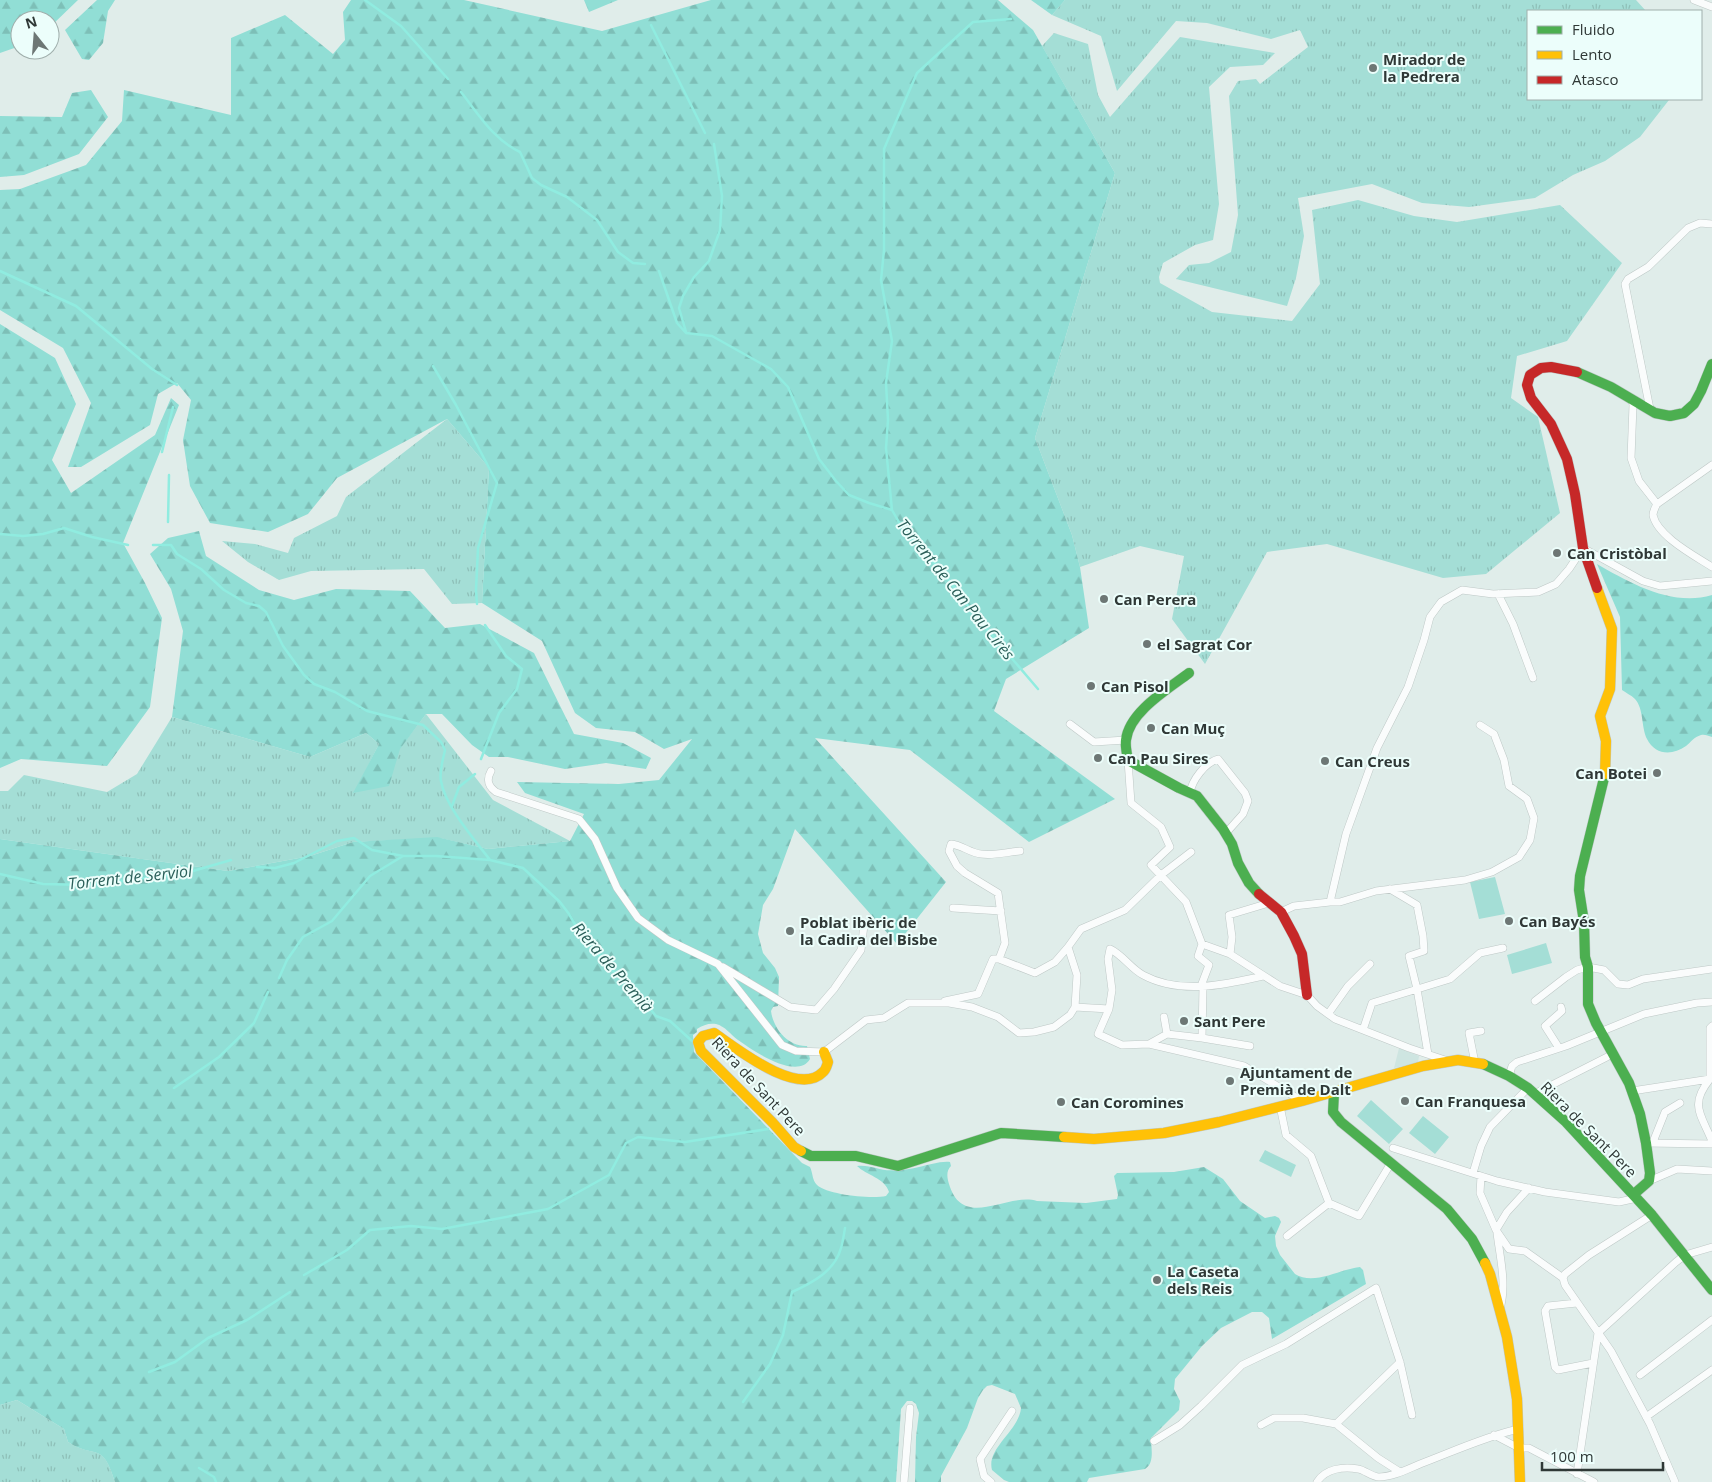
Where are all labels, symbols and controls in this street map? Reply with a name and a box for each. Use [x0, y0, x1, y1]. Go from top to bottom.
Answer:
north arrow [10, 10, 60, 60]
legend [1527, 10, 1702, 100]
text: N [23, 11, 39, 33]
text: Fluido [1572, 19, 1615, 39]
text: Lento [1572, 44, 1612, 64]
place label: Mirador de la Pedrera [1383, 49, 1466, 86]
marker: Mirador de la Pedrera [1367, 62, 1379, 74]
text: Atasco [1572, 69, 1619, 89]
water label: Torrent de Can Pau Cirès [892, 514, 1020, 664]
place label: Can Cristòbal [1567, 543, 1667, 563]
marker: Can Cristòbal [1551, 547, 1563, 559]
place label: Can Perera [1114, 589, 1196, 609]
marker: Can Perera [1098, 593, 1110, 605]
place label: el Sagrat Cor [1157, 634, 1252, 654]
marker: el Sagrat Cor [1141, 638, 1153, 650]
place label: Can Pisol [1101, 676, 1169, 696]
marker: Can Pisol [1085, 680, 1097, 692]
place label: Can Muç [1161, 718, 1225, 738]
marker: Can Muç [1145, 722, 1157, 734]
place label: Can Pau Sires [1108, 748, 1209, 768]
place label: Can Creus [1335, 751, 1410, 771]
marker: Can Pau Sires [1092, 752, 1104, 764]
marker: Can Creus [1319, 755, 1331, 767]
place label: Can Botei [1575, 763, 1647, 783]
marker: Can Botei [1651, 767, 1663, 779]
water label: Torrent de Serviol [67, 859, 194, 894]
place label: Can Bayés [1519, 911, 1595, 931]
place label: Poblat ibèric de la Cadira del Bisbe [800, 912, 937, 949]
marker: Can Bayés [1503, 915, 1515, 927]
water label: Riera de Premià [568, 917, 658, 1017]
marker: Poblat ibèric de la Cadira del Bisbe [784, 925, 796, 937]
place label: Sant Pere [1194, 1011, 1266, 1031]
marker: Sant Pere [1178, 1015, 1190, 1027]
street label: Riera de Sant Pere [708, 1032, 810, 1140]
place label: Ajuntament de Premià de Dalt [1240, 1062, 1353, 1099]
marker: Ajuntament de Premià de Dalt [1224, 1075, 1236, 1087]
street label: Riera de Sant Pere [1537, 1077, 1641, 1181]
place label: Can Franquesa [1415, 1091, 1526, 1111]
place label: Can Coromines [1071, 1092, 1184, 1112]
marker: Can Franquesa [1399, 1095, 1411, 1107]
marker: Can Coromines [1055, 1096, 1067, 1108]
place label: La Caseta dels Reis [1167, 1261, 1239, 1298]
marker: La Caseta dels Reis [1151, 1274, 1163, 1286]
scale bar [1542, 1440, 1663, 1472]
text: 100 m [1550, 1446, 1594, 1466]

